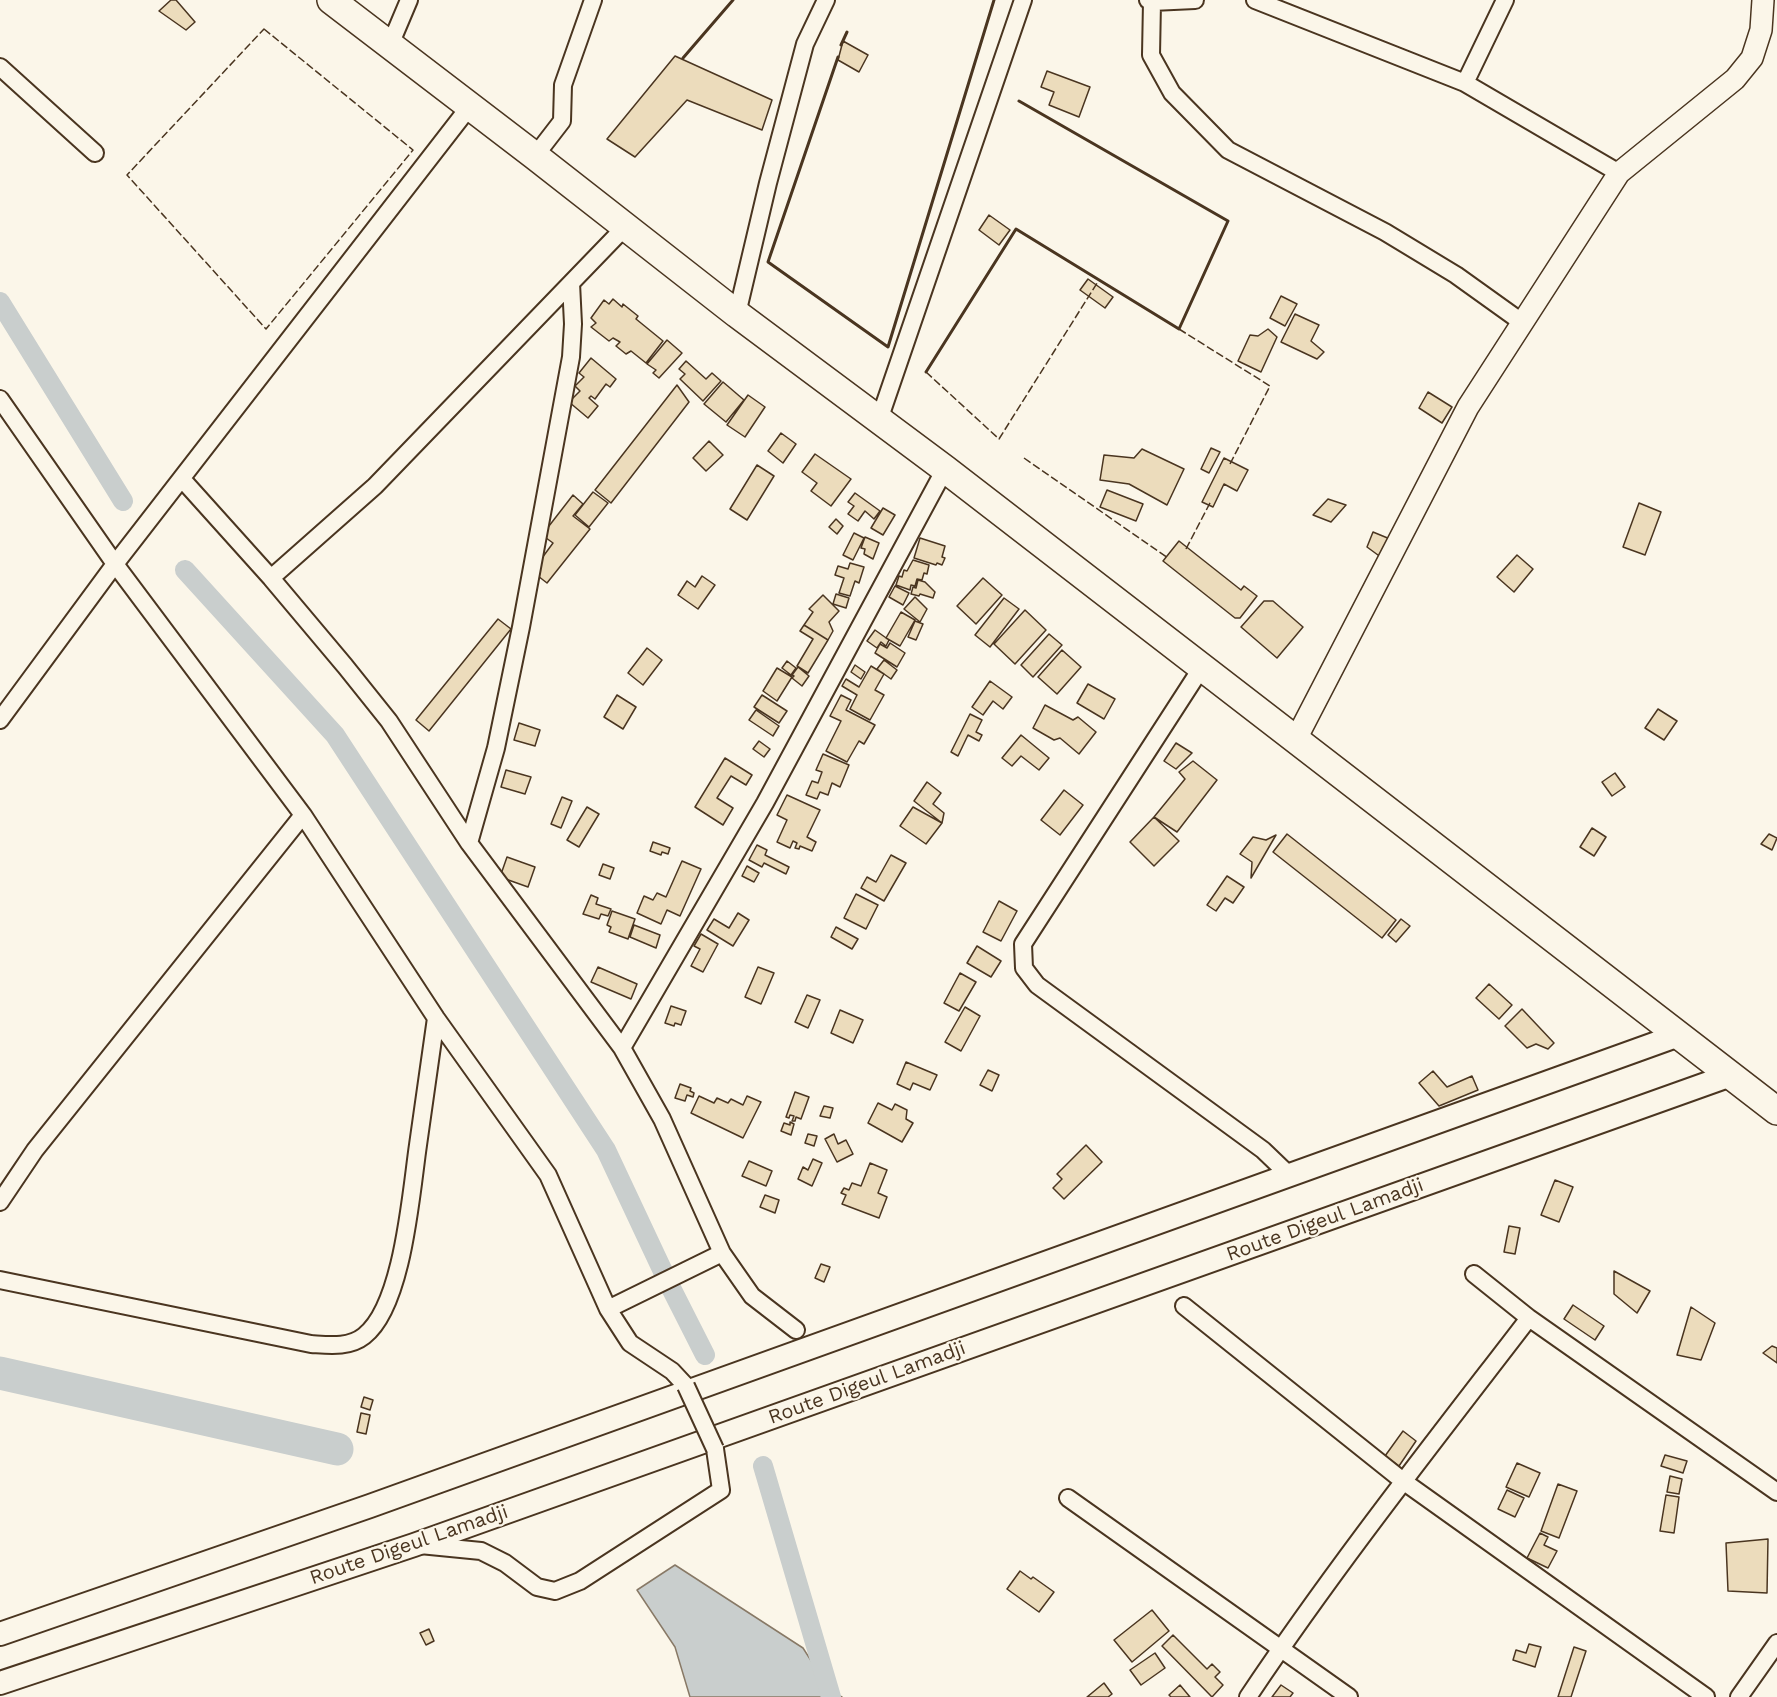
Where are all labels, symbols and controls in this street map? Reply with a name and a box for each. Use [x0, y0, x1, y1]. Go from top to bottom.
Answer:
street label: Route Digeul Lamadji [1223, 1173, 1427, 1267]
street label: Route Digeul Lamadji [765, 1336, 969, 1430]
street label: Route Digeul Lamadji [307, 1500, 511, 1590]

